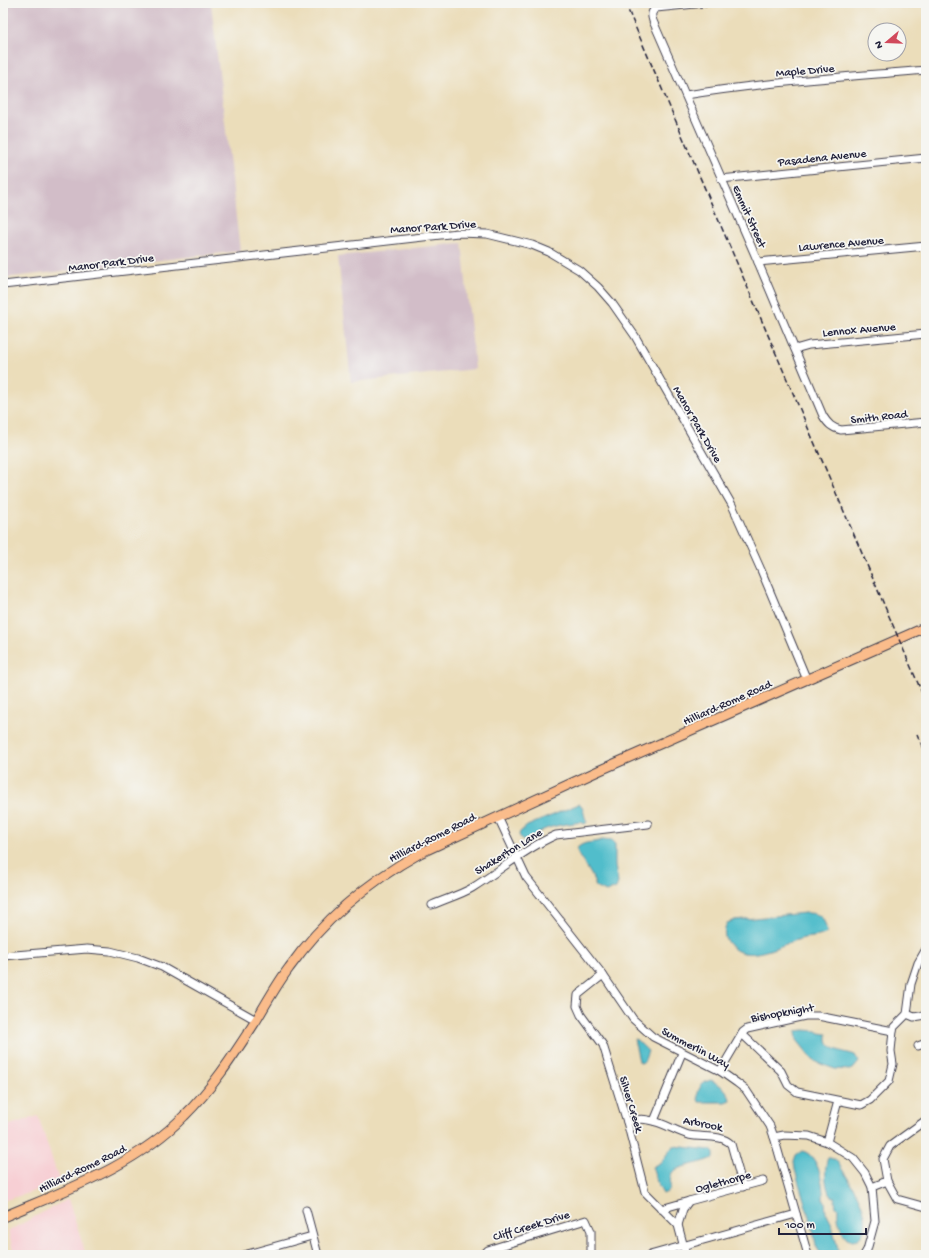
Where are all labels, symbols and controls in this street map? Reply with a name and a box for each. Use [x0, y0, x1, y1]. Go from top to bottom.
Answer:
north arrow [867, 22, 907, 62]
text: N [873, 39, 886, 50]
street label: Maple Drive [775, 62, 836, 82]
street label: Pasadena Avenue [776, 147, 868, 171]
street label: Emmit Street [728, 183, 769, 251]
street label: Manor Park Drive [390, 218, 477, 238]
street label: Lawrence Avenue [798, 234, 885, 256]
street label: Manor Park Drive [68, 252, 156, 276]
street label: Lennox Avenue [822, 321, 897, 341]
street label: Manor Park Drive [669, 384, 724, 466]
street label: Smith Road [850, 408, 909, 428]
street label: Hilliard-Rome Road [681, 678, 775, 730]
street label: Hilliard-Rome Road [387, 810, 479, 867]
street label: Shakerton Lane [473, 826, 546, 879]
street label: Bishopknight [749, 1001, 816, 1027]
street label: Summerlin Way [659, 1025, 732, 1073]
street label: Silver Creek [615, 1075, 646, 1136]
street label: Arbrook [682, 1114, 725, 1136]
street label: Hilliard-Rome Road [37, 1142, 130, 1197]
street label: Oglethorpe [694, 1169, 754, 1197]
street label: Cliff Creek Drive [492, 1208, 572, 1245]
scale bar [779, 1210, 866, 1236]
text: 100 m [784, 1219, 815, 1233]

